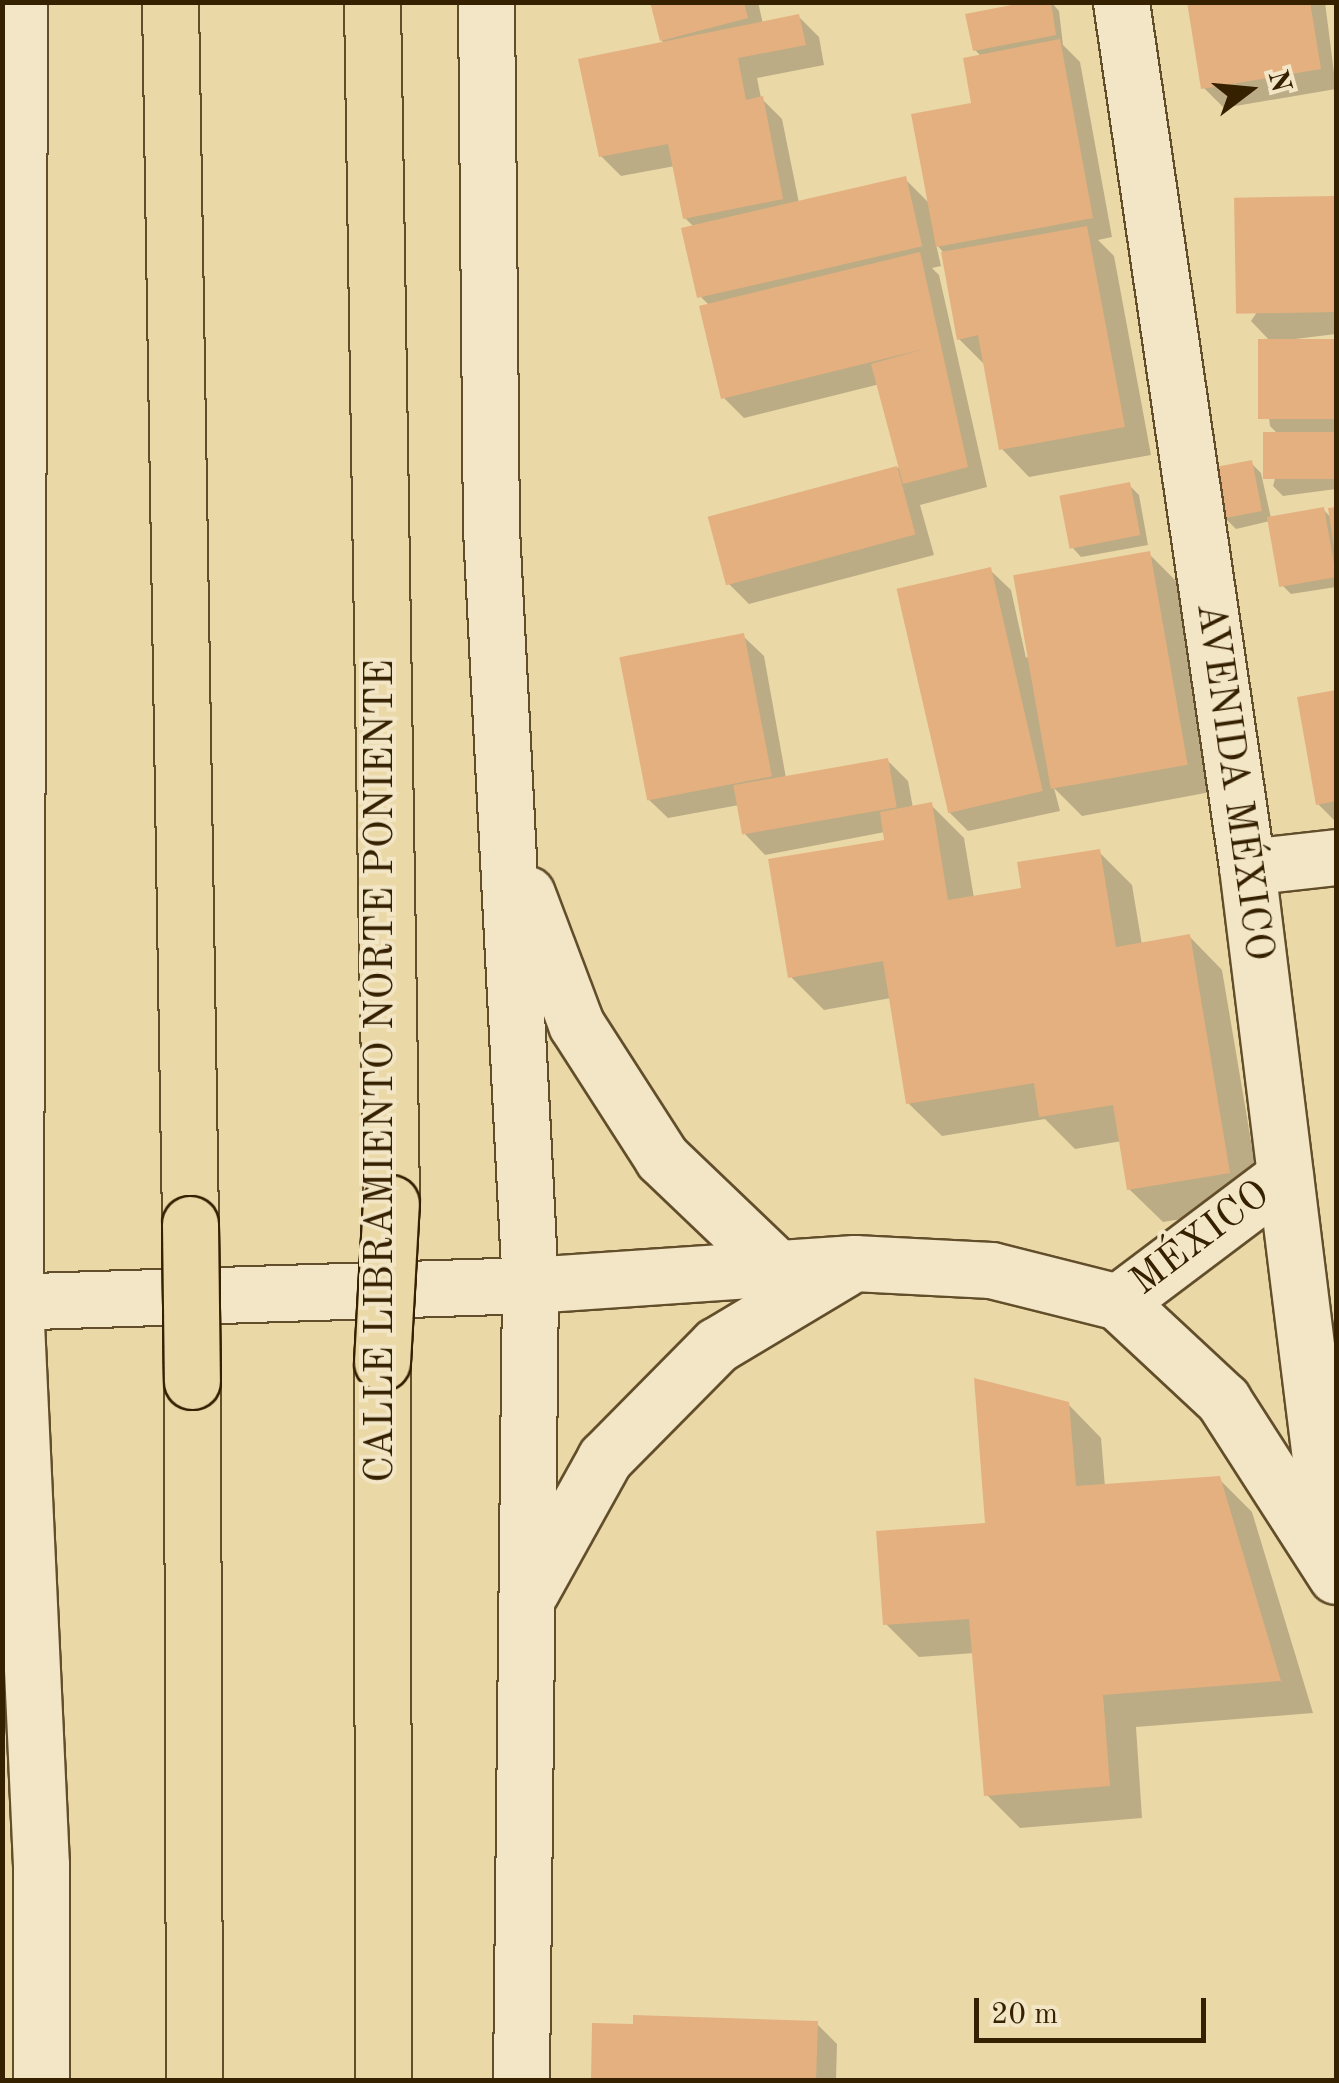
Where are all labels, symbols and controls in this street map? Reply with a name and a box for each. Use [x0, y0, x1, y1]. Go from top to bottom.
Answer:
north arrow [1199, 40, 1299, 140]
text: N [1261, 68, 1294, 96]
street label: AVENIDA MÉXICO [1184, 600, 1282, 964]
street label: CALLE LIBRAMIENTO NORTE PONIENTE [358, 659, 406, 1483]
street label: MÉXICO [1122, 1171, 1280, 1307]
scale bar [979, 1978, 1212, 2040]
text: 20 m [991, 2000, 1058, 2030]

